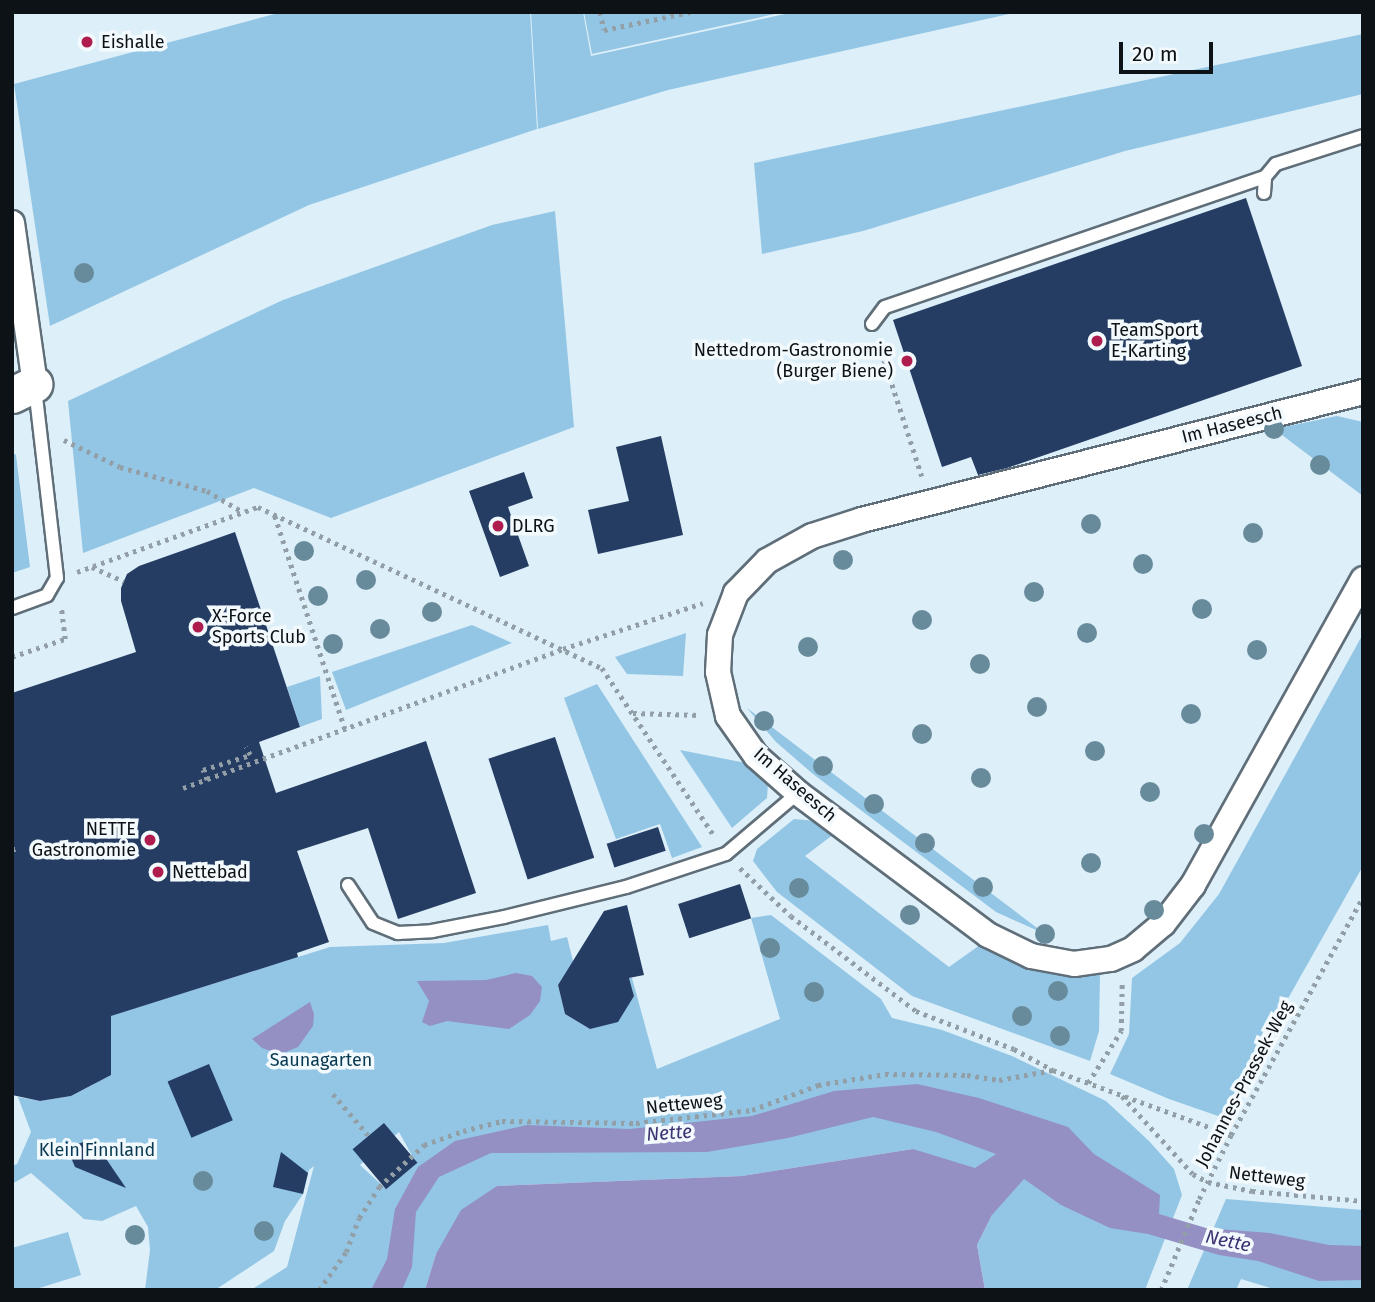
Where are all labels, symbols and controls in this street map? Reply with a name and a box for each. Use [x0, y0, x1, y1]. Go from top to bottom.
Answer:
scale bar [1123, 28, 1218, 72]
place label: Eishalle [101, 31, 165, 53]
marker: Eishalle [79, 34, 95, 50]
text: 20 m [1132, 41, 1178, 67]
place label: TeamSport E-Karting [1111, 320, 1199, 362]
marker: TeamSport E-Karting [1089, 333, 1105, 349]
place label: Nettedrom-Gastronomie (Burger Biene) [694, 340, 893, 382]
marker: Nettedrom-Gastronomie (Burger Biene) [899, 353, 915, 369]
street label: Im Haseesch [1179, 402, 1285, 448]
place label: DLRG [512, 515, 555, 537]
marker: DLRG [490, 518, 506, 534]
place label: X-Force Sports Club [212, 606, 306, 648]
marker: X-Force Sports Club [190, 619, 206, 635]
street label: Im Haseesch [749, 743, 841, 827]
place label: NETTE Gastronomie [32, 819, 136, 862]
marker: NETTE Gastronomie [142, 832, 158, 848]
place label: Nettebad [172, 861, 248, 883]
marker: Nettebad [150, 864, 166, 880]
street label: Johannes-Prassek-Weg [1191, 997, 1297, 1171]
park label: Saunagarten [270, 1049, 372, 1071]
street label: Netteweg [645, 1089, 723, 1119]
water label: Nette [645, 1120, 693, 1146]
park label: Klein Finnland [39, 1139, 155, 1161]
street label: Netteweg [1228, 1162, 1306, 1192]
water label: Nette [1203, 1225, 1253, 1257]

